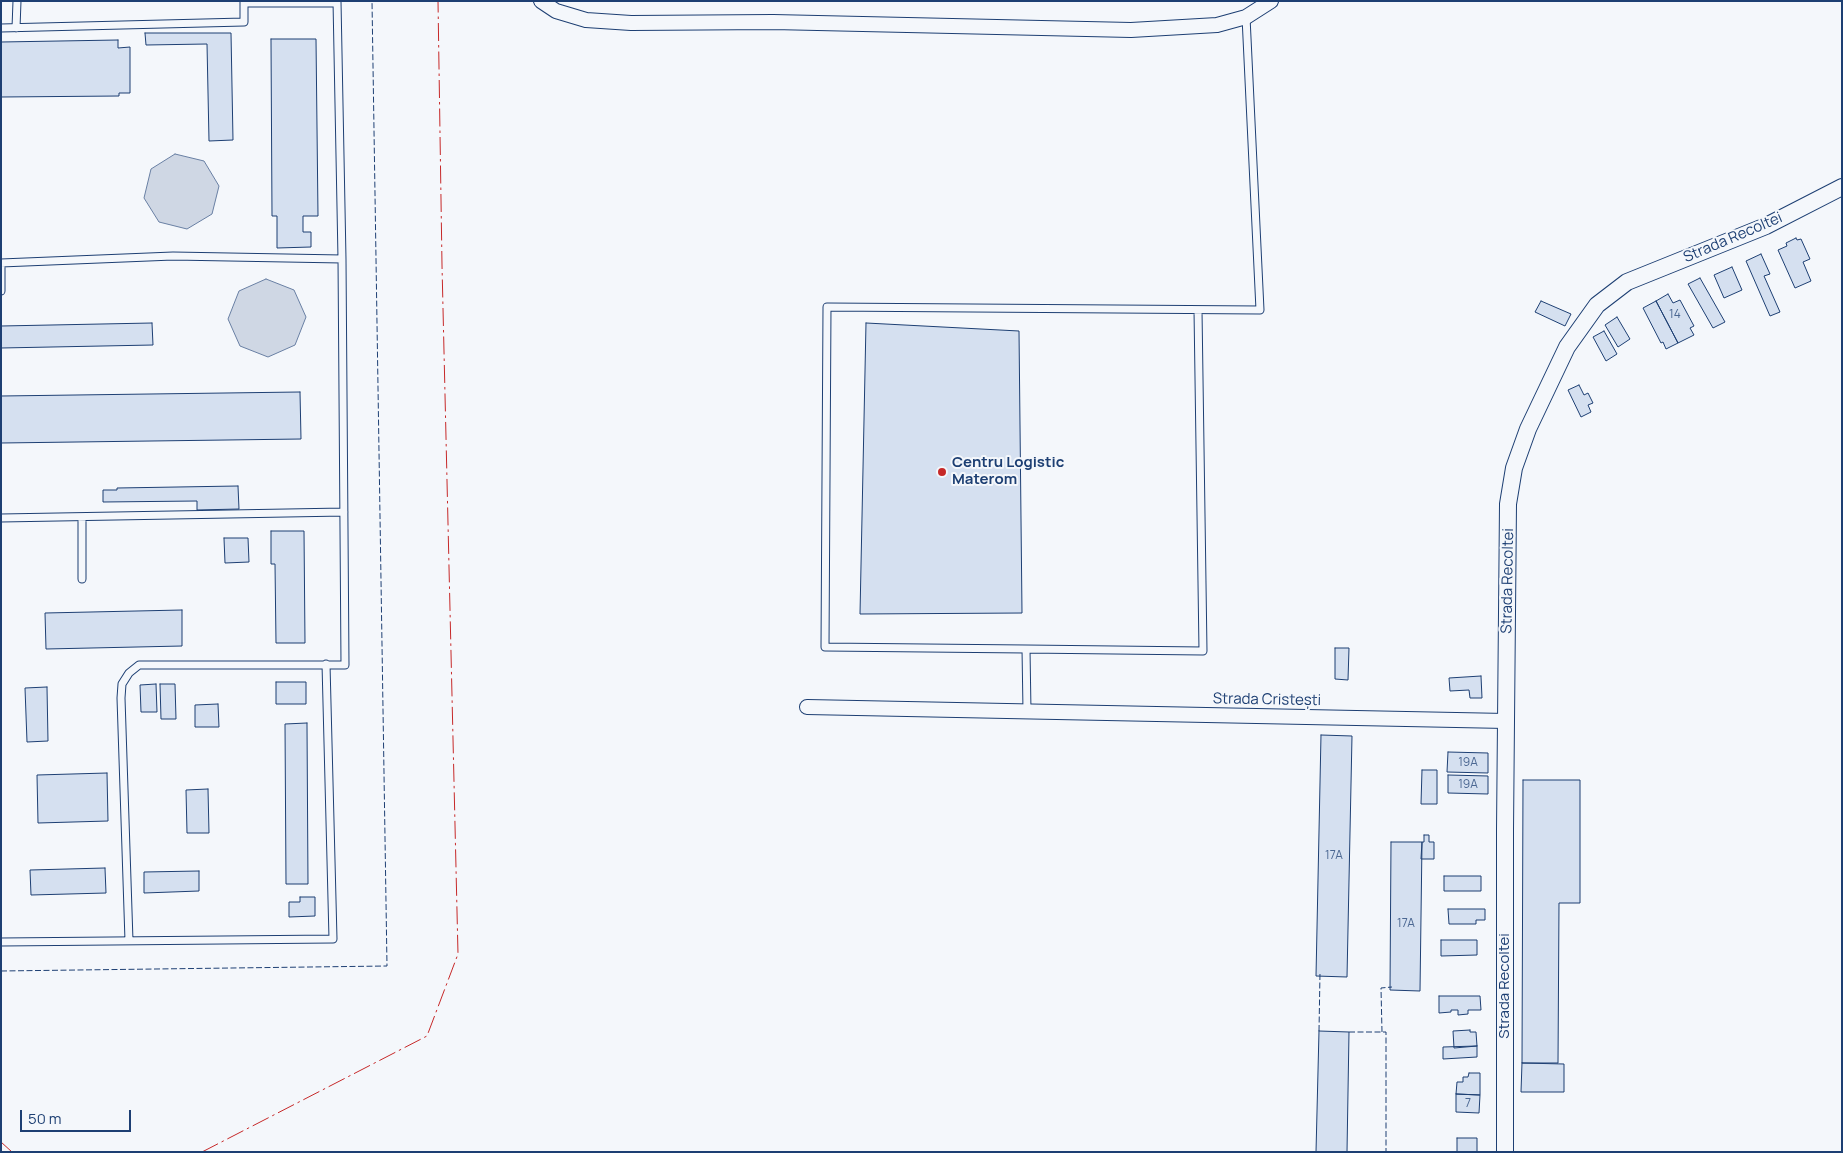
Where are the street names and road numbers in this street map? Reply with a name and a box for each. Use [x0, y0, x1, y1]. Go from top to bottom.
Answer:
street label: Strada Recoltei [1681, 209, 1785, 267]
street label: Strada Recoltei [1498, 528, 1518, 634]
street label: Strada Cristești [1213, 690, 1321, 710]
street label: Strada Recoltei [1496, 933, 1514, 1039]

